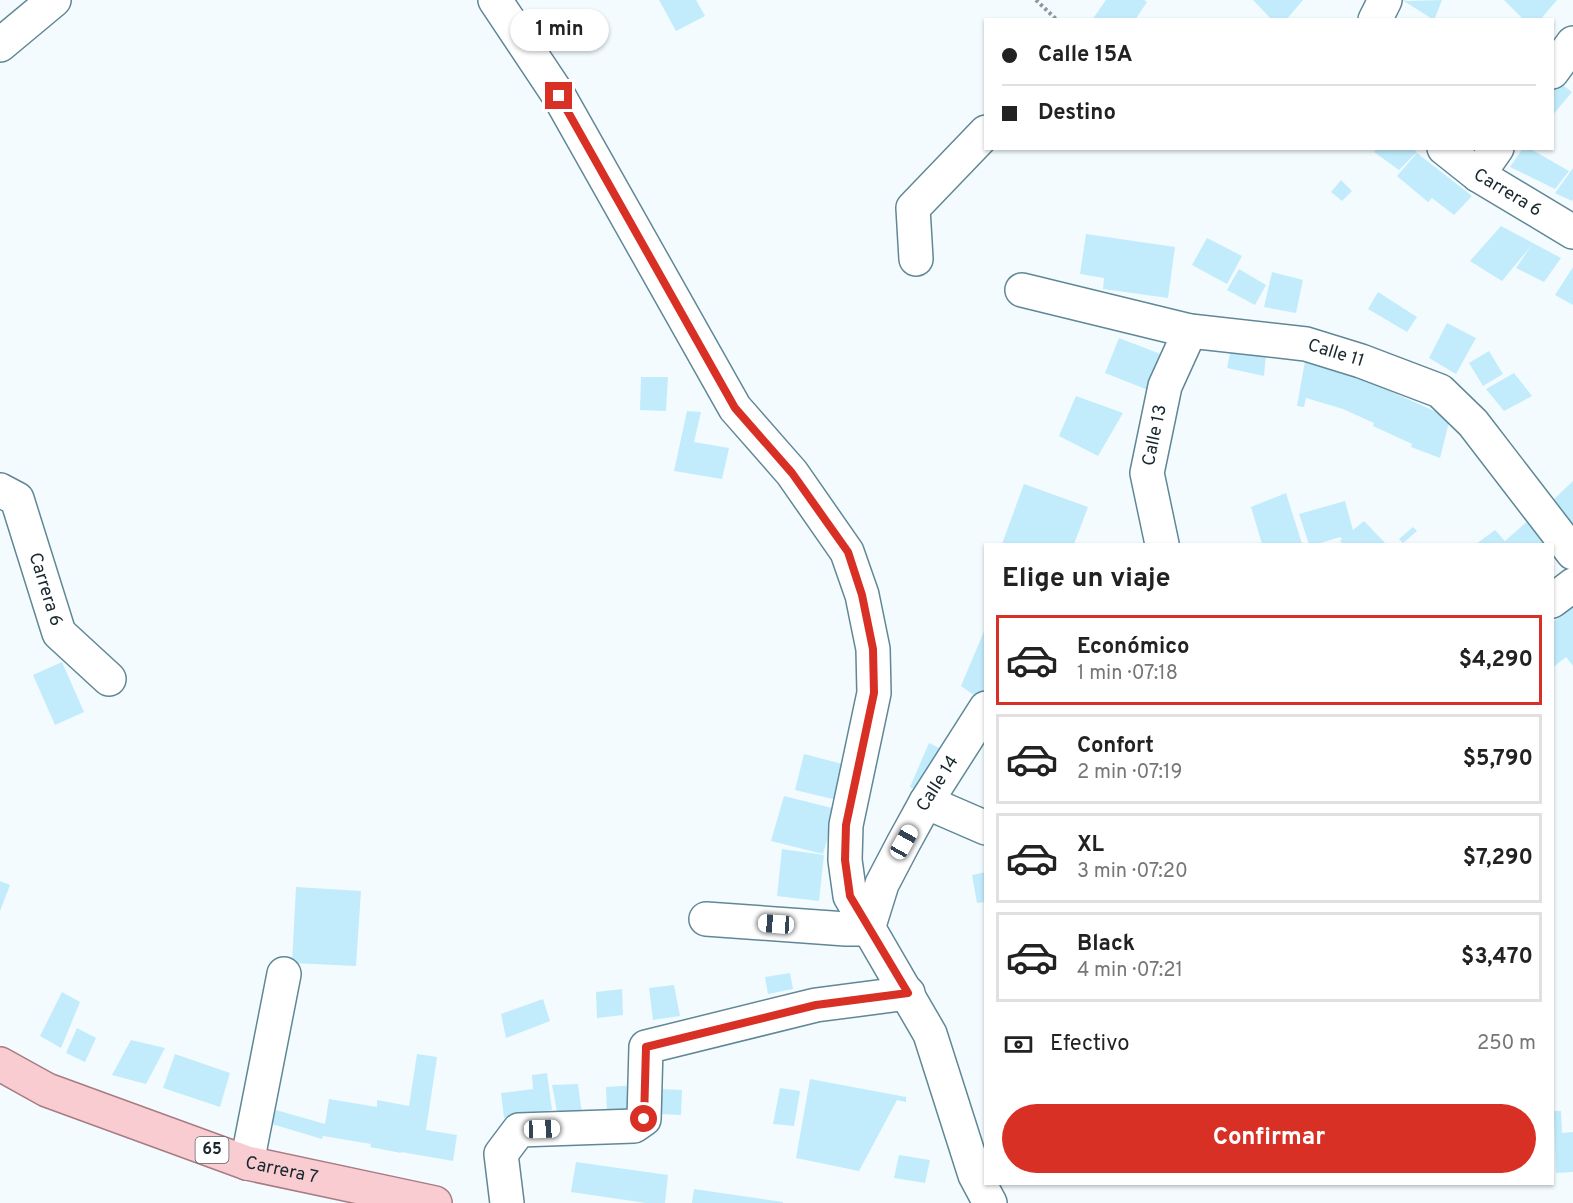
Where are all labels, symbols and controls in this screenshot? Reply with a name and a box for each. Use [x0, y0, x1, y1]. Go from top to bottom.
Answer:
callout: 1 min [510, 9, 608, 51]
text: 1 min [535, 17, 584, 43]
text: Calle 15A [1038, 42, 1132, 69]
route end [545, 82, 572, 109]
text: Destino [1038, 100, 1116, 127]
street label: Carrera 6 [1469, 163, 1546, 222]
street label: Calle 11 [1305, 334, 1367, 373]
street label: Calle 13 [1137, 403, 1172, 468]
street label: Carrera 6 [23, 550, 68, 629]
text: Elige un viaje [1002, 562, 1171, 596]
icon: car [1005, 633, 1059, 687]
text: Económico [1077, 634, 1190, 661]
text: $4,290 [1459, 647, 1533, 674]
text: 1 min · 07:18 [1077, 661, 1178, 687]
icon: car [1005, 732, 1059, 786]
text: Confort [1077, 733, 1154, 760]
text: $5,790 [1463, 746, 1533, 773]
street label: Calle 14 [911, 751, 964, 816]
text: 2 min · 07:19 [1077, 760, 1182, 786]
car [887, 822, 921, 862]
icon: car [1005, 831, 1059, 885]
text: XL [1077, 832, 1104, 859]
text: $7,290 [1463, 845, 1533, 872]
text: 3 min · 07:20 [1077, 859, 1188, 885]
car [757, 914, 795, 934]
icon: car [1005, 930, 1059, 984]
text: Black [1077, 931, 1135, 958]
text: $3,470 [1461, 944, 1533, 971]
text: 4 min · 07:21 [1077, 958, 1183, 984]
icon: cash [1002, 1028, 1035, 1061]
text: Efectivo [1050, 1031, 1130, 1058]
text: 250 m [1477, 1031, 1536, 1057]
button: Confirmar [1002, 1104, 1536, 1173]
route start [630, 1105, 657, 1132]
car [524, 1119, 560, 1139]
road number: 65 [196, 1137, 228, 1163]
street label: Carrera 7 [243, 1151, 320, 1189]

